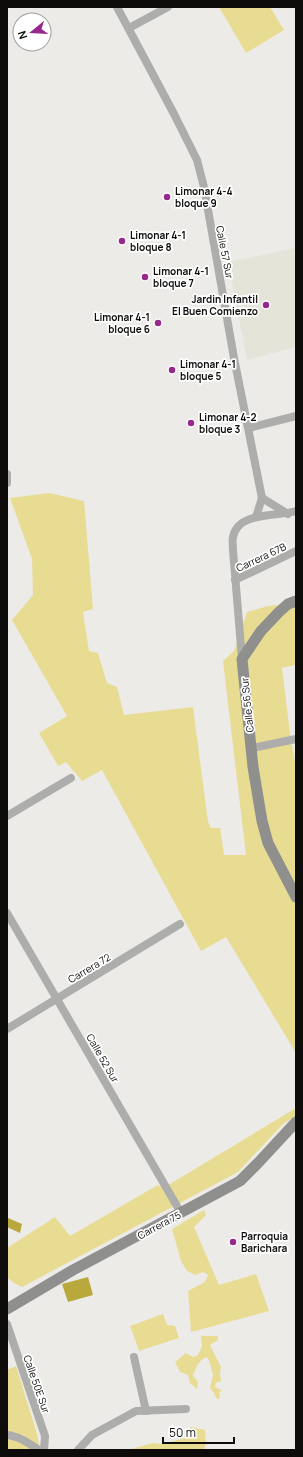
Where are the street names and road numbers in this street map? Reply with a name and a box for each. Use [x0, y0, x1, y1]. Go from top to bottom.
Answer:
street label: Calle 57 Sur [213, 224, 237, 280]
street label: Carrera 67B [234, 539, 288, 575]
street label: Calle 56 Sur [237, 677, 257, 733]
street label: Carrera 72 [65, 950, 113, 986]
street label: Calle 52 Sur [83, 1031, 123, 1085]
street label: Carrera 75 [135, 1208, 183, 1242]
street label: Calle 50E Sur [21, 1353, 54, 1415]

